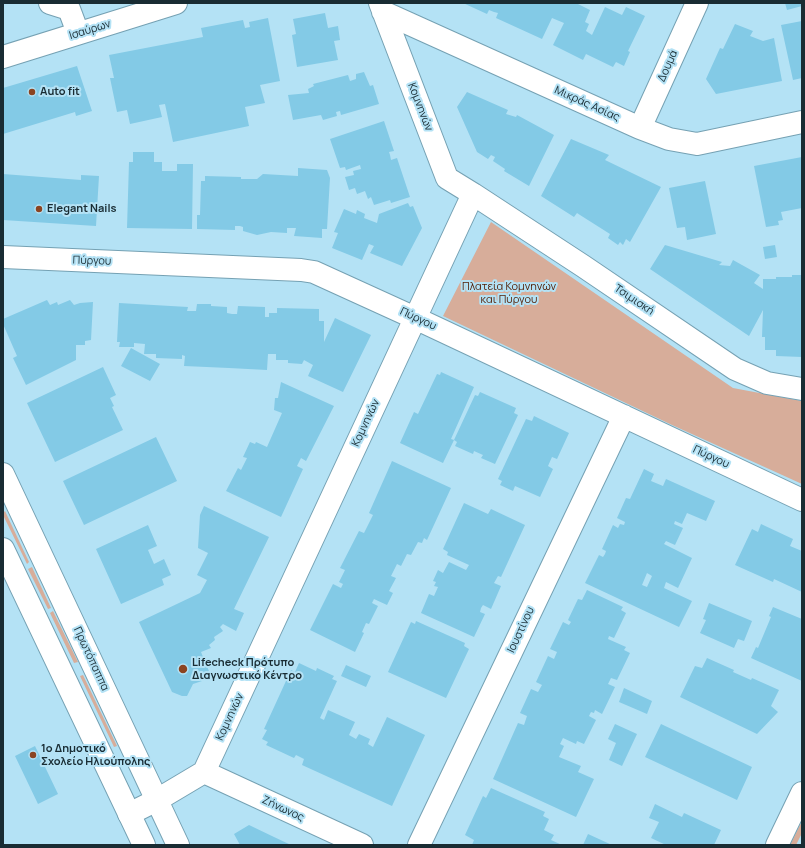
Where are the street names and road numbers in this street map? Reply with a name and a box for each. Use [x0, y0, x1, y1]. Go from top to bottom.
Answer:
street label: Ισαύρων [68, 17, 112, 43]
street label: Δουμά [655, 48, 681, 84]
street label: Κομνηνών [405, 81, 435, 133]
street label: Μικράς Ασίας [552, 84, 622, 124]
street label: Πύργου [72, 254, 112, 268]
street label: Τσιμισκή [612, 282, 656, 318]
street label: Πύργου [398, 305, 438, 333]
street label: Κομνηνών [349, 397, 383, 449]
street label: Πύργου [691, 443, 731, 471]
street label: Ιουστίνου [505, 605, 537, 655]
street label: Πρωτόπαππα [70, 625, 112, 693]
street label: Κομνηνών [213, 691, 247, 743]
street label: Ζήνωνος [260, 794, 306, 824]

